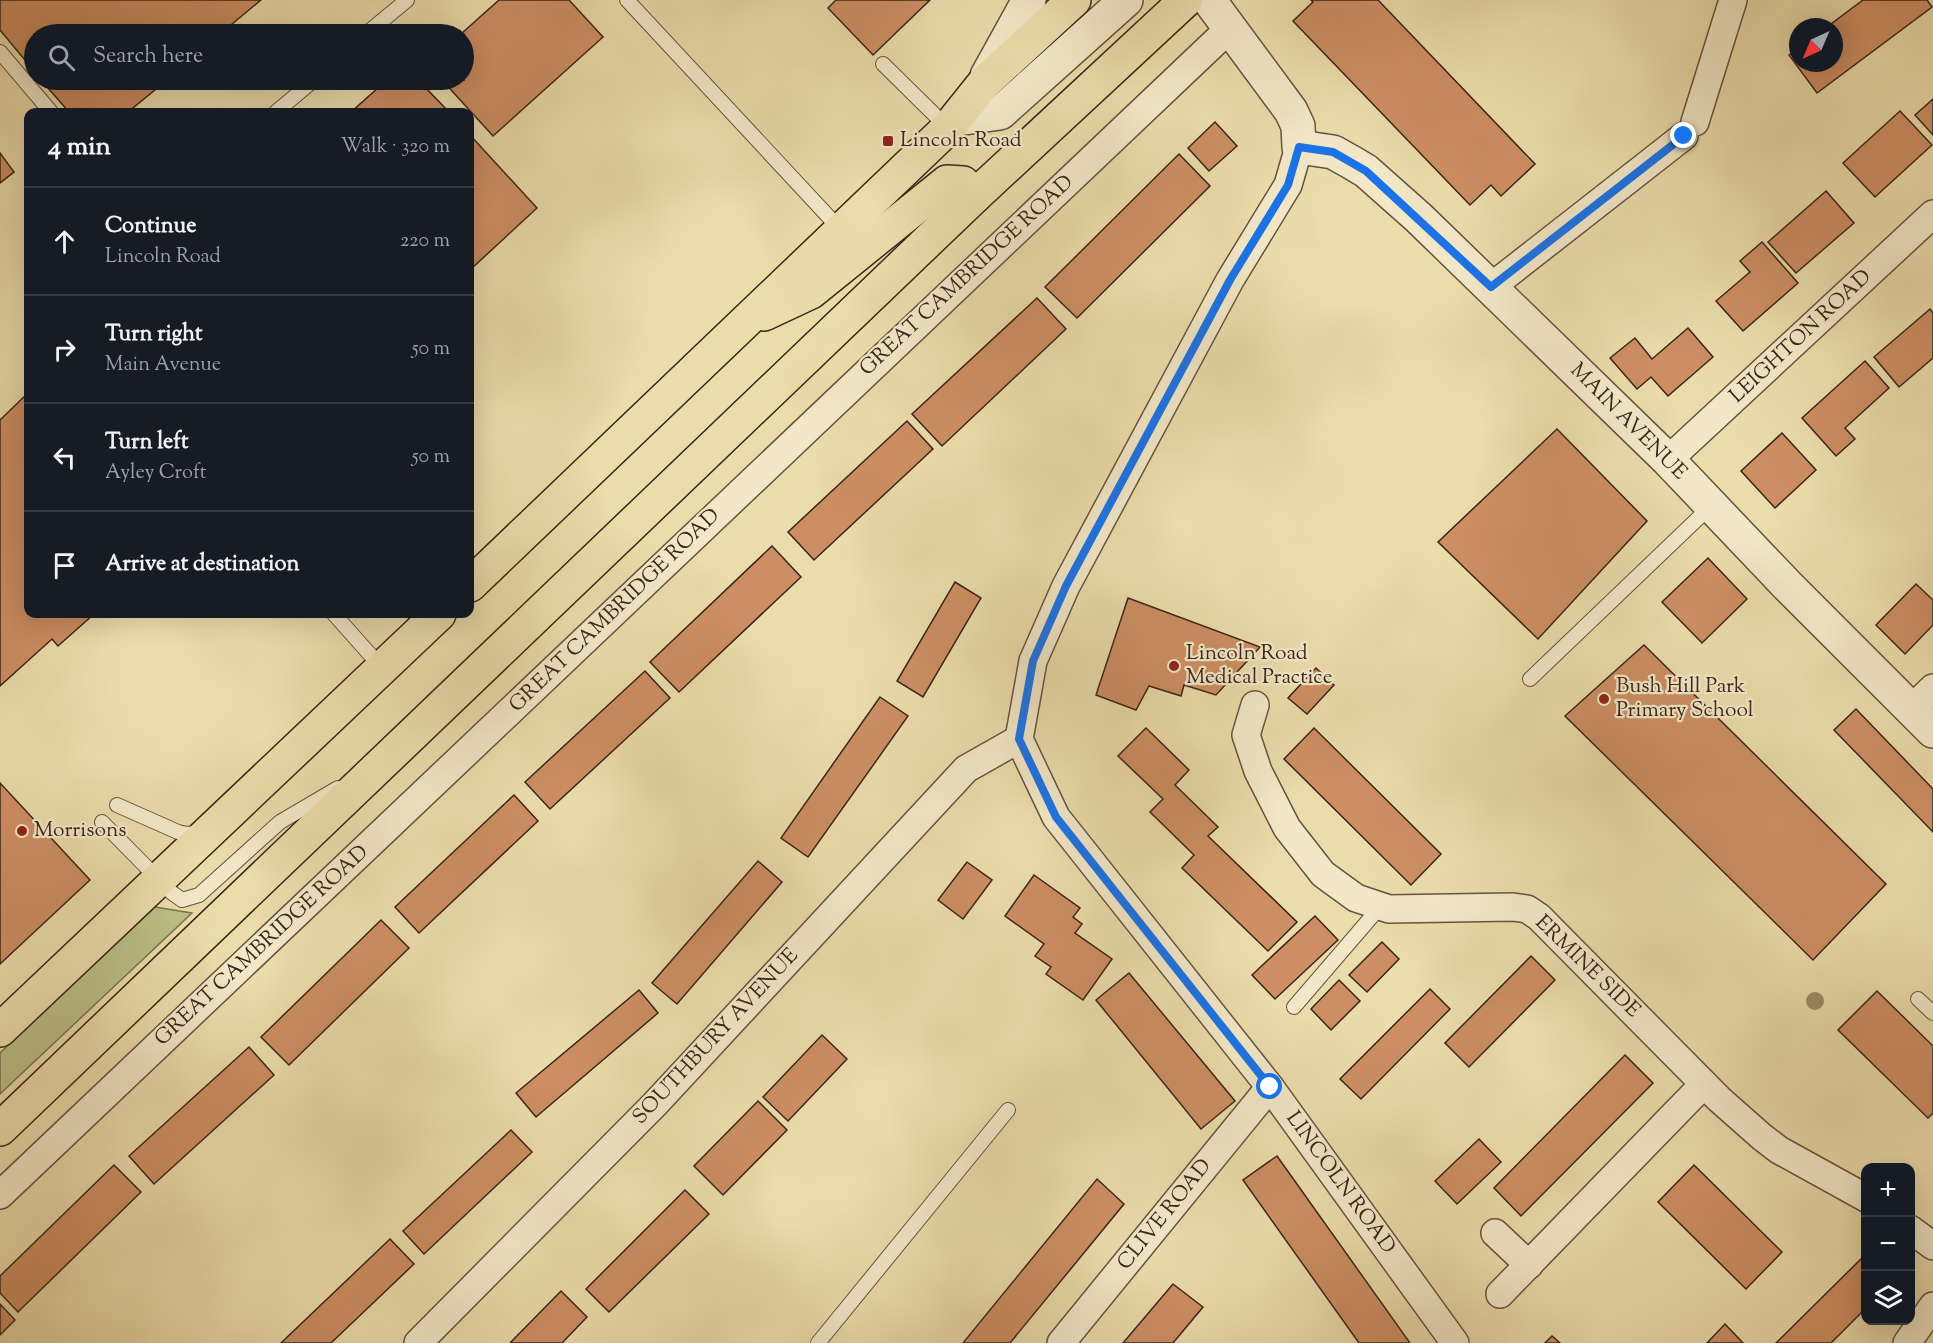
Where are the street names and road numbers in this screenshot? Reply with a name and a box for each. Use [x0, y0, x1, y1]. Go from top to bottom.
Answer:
street label: GREAT CAMBRIDGE ROAD [853, 169, 1081, 383]
street label: LEIGHTON ROAD [1723, 263, 1879, 411]
street label: MAIN AVENUE [1563, 357, 1694, 488]
street label: GREAT CAMBRIDGE ROAD [503, 502, 727, 720]
street label: GREAT CAMBRIDGE ROAD [148, 839, 376, 1053]
street label: ERMINE SIDE [1527, 909, 1647, 1025]
street label: SOUTHBURY AVENUE [626, 942, 806, 1132]
street label: LINCOLN ROAD [1278, 1105, 1402, 1261]
street label: CLIVE ROAD [1111, 1153, 1219, 1277]

